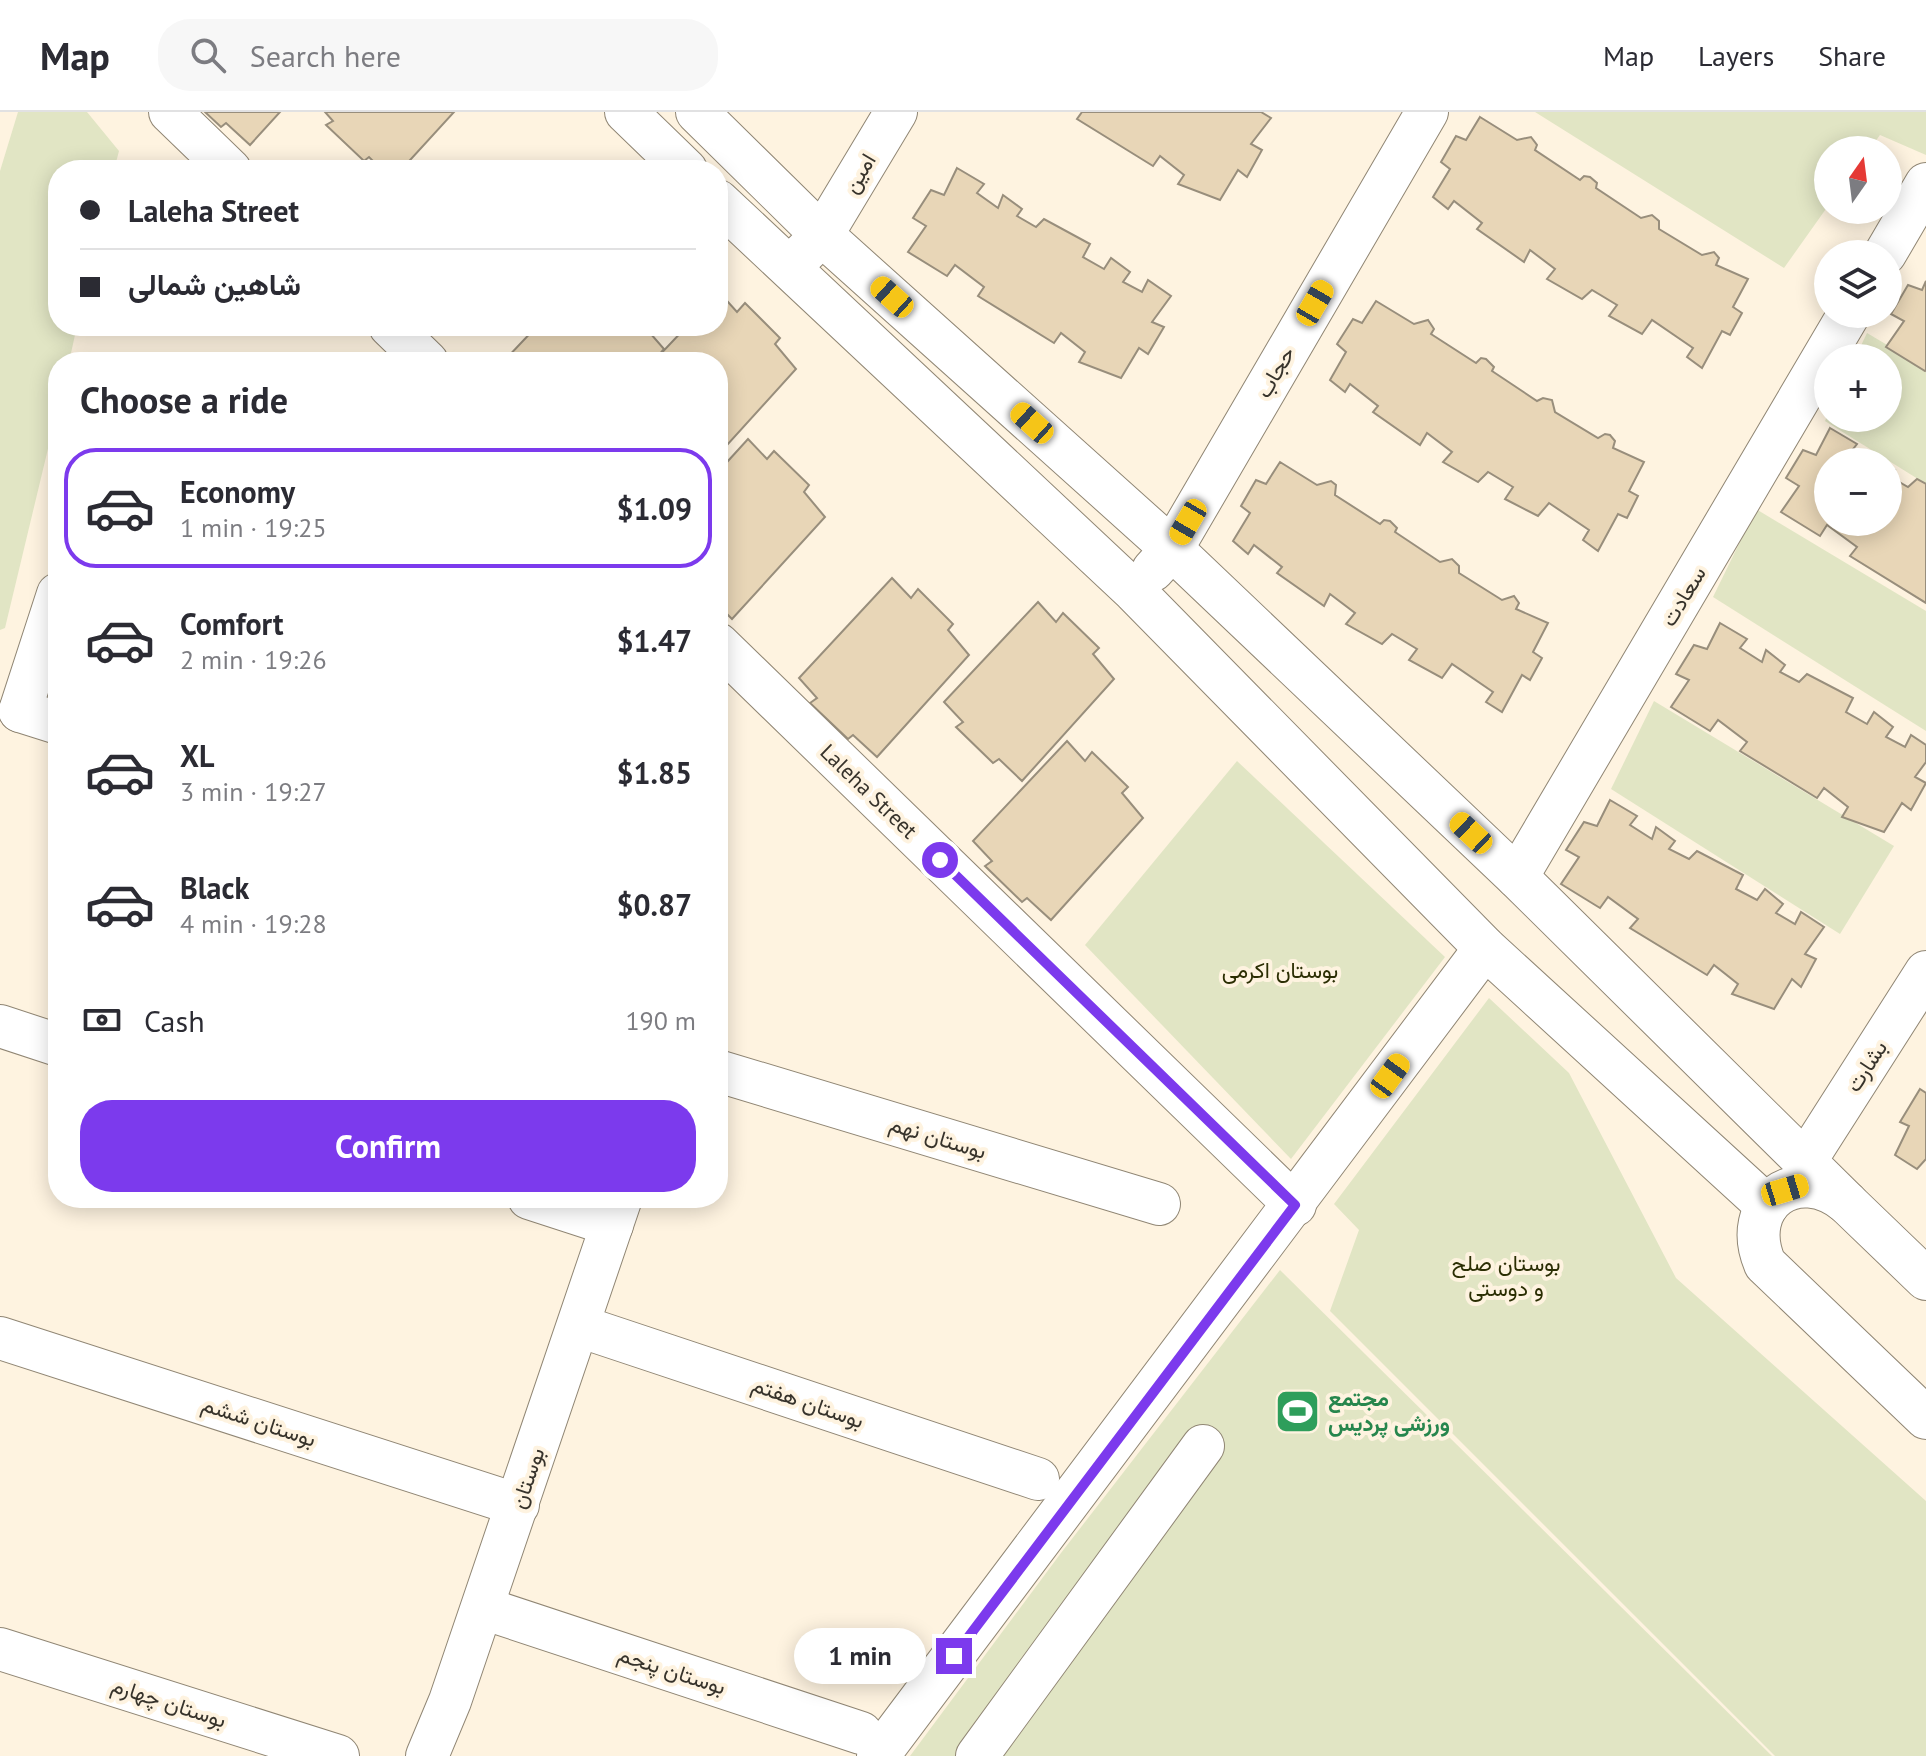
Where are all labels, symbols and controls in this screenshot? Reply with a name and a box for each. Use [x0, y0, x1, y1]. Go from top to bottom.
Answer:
search box [158, 19, 718, 91]
text: Map [40, 31, 110, 80]
icon: search [186, 33, 230, 77]
text: Search here [250, 36, 401, 75]
text: Map [1603, 37, 1654, 74]
text: Layers [1698, 37, 1774, 74]
text: Share [1818, 37, 1886, 74]
north arrow [1814, 136, 1902, 224]
map controls [1814, 136, 1902, 536]
street label: امین [836, 148, 882, 198]
text: Laleha Street [128, 191, 299, 230]
button: layers [1814, 240, 1902, 328]
text: شاهین شمالی [128, 264, 301, 303]
car [866, 272, 918, 322]
car [1293, 276, 1337, 330]
street label: حجاب [1249, 341, 1301, 403]
button: + [1814, 344, 1902, 432]
text: Choose a ride [80, 376, 288, 423]
car [1006, 398, 1058, 448]
button: − [1814, 448, 1902, 536]
icon: car [84, 472, 156, 544]
text: Economy [180, 472, 295, 511]
text: $1.09 [617, 489, 692, 528]
car [1166, 495, 1210, 549]
text: 1 min · 19:25 [180, 511, 327, 544]
street label: سعادت [1654, 561, 1712, 631]
icon: car [84, 604, 156, 676]
text: Comfort [180, 604, 283, 643]
text: $1.47 [617, 621, 692, 660]
text: 2 min · 19:26 [180, 643, 327, 676]
icon: car [84, 736, 156, 808]
text: XL [180, 736, 214, 775]
street label: Laleha Street [815, 738, 924, 845]
text: $1.85 [617, 753, 692, 792]
text: 3 min · 19:27 [180, 775, 327, 808]
car [1445, 808, 1497, 858]
route start [922, 842, 958, 878]
icon: car [84, 868, 156, 940]
text: Black [180, 868, 249, 907]
text: $0.87 [617, 885, 692, 924]
text: 4 min · 19:28 [180, 907, 327, 940]
park label: بوستان اکرمی [1222, 956, 1338, 984]
icon: cash [80, 998, 124, 1042]
text: Cash [144, 1001, 205, 1040]
text: 190 m [625, 1004, 696, 1037]
street label: بشارت [1839, 1035, 1893, 1097]
car [1366, 1050, 1414, 1102]
button: Confirm [80, 1100, 696, 1192]
street label: بوستان نهم [886, 1109, 990, 1166]
car [1759, 1172, 1811, 1208]
park label: بوستان صلح و دوستی [1451, 1249, 1561, 1302]
street label: بوستان هفتم [748, 1370, 868, 1435]
place label: مجتمع ورزشی پردیس [1328, 1384, 1450, 1439]
sports icon: مجتمع ورزشی پردیس [1273, 1387, 1321, 1435]
street label: بوستان ششم [198, 1389, 320, 1454]
street label: بوستان [504, 1444, 550, 1512]
callout: 1 min [794, 1628, 926, 1684]
route end [936, 1638, 972, 1674]
street label: بوستان پنجم [614, 1639, 729, 1702]
text: 1 min [828, 1639, 892, 1672]
street label: بوستان چهارم [108, 1670, 230, 1735]

